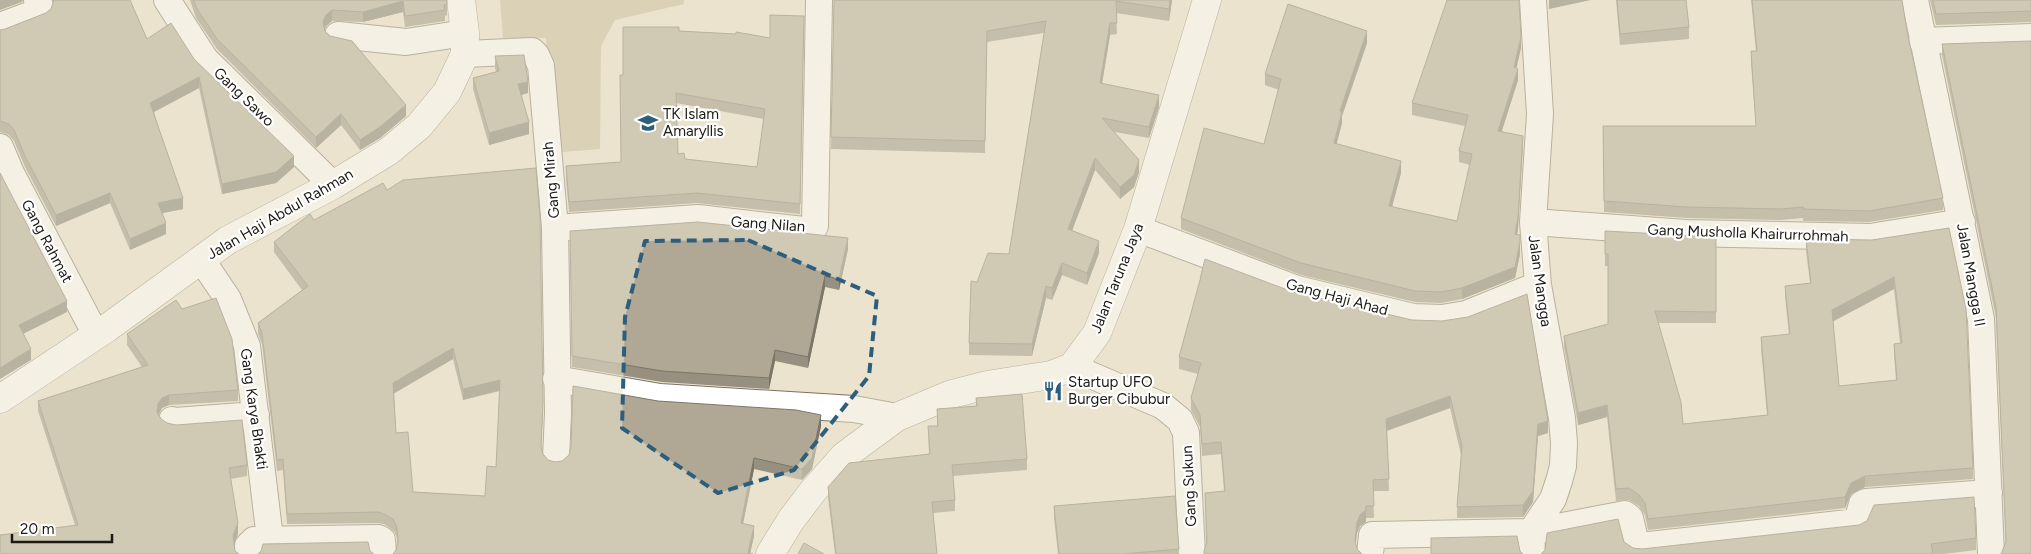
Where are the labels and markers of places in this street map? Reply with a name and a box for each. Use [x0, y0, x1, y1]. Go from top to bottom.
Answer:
place label: TK Islam Amaryllis [663, 105, 724, 140]
school or university icon: TK Islam Amaryllis [637, 112, 659, 134]
place label: Startup UFO Burger Cibubur [1068, 373, 1170, 408]
restaurant icon: Startup UFO Burger Cibubur [1042, 380, 1064, 402]

